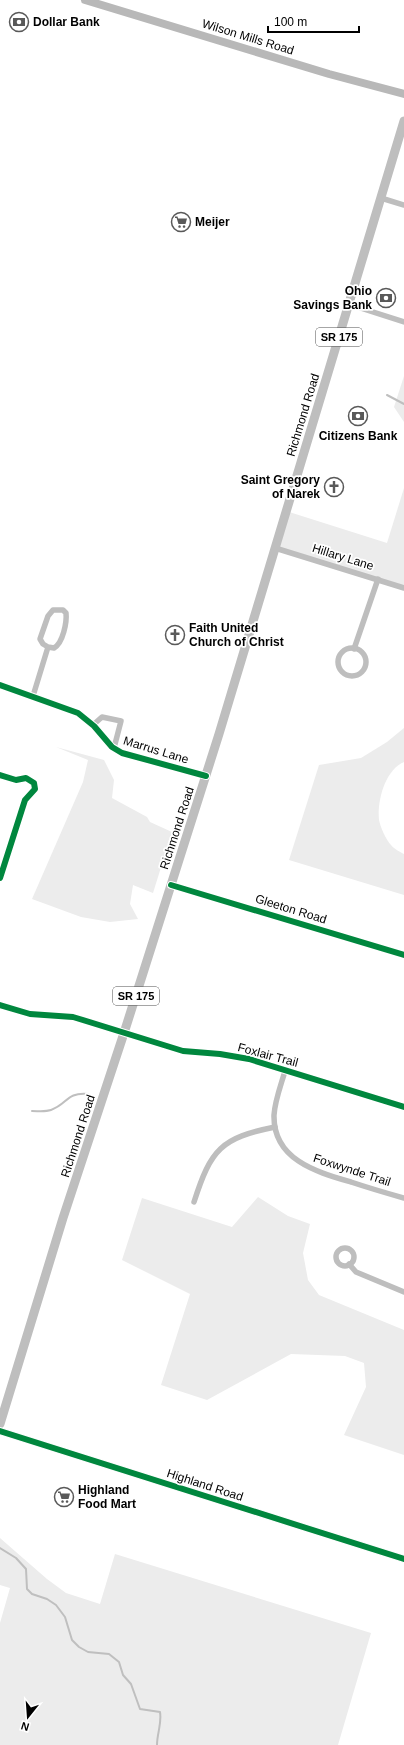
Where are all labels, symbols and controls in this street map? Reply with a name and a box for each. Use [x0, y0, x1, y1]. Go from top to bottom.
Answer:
scale bar [268, 8, 359, 34]
bank icon: Dollar Bank [8, 11, 30, 33]
place label: Dollar Bank [33, 15, 100, 29]
text: 100 m [274, 15, 307, 29]
street label: Wilson Mills Road [200, 16, 296, 58]
supermarket icon: Meijer [170, 211, 192, 233]
place label: Meijer [195, 215, 230, 229]
place label: Ohio Savings Bank [293, 284, 372, 312]
bank icon: Ohio Savings Bank [375, 287, 397, 309]
road number: SR 175 [316, 328, 362, 346]
street label: Richmond Road [284, 372, 322, 458]
bank icon: Citizens Bank [347, 405, 369, 427]
place label: Citizens Bank [319, 429, 398, 443]
place label: Saint Gregory of Narek [241, 473, 320, 501]
church icon: Saint Gregory of Narek [323, 476, 345, 498]
street label: Hillary Lane [311, 541, 376, 573]
place label: Faith United Church of Christ [189, 621, 284, 649]
church icon: Faith United Church of Christ [164, 624, 186, 646]
street label: Marrus Lane [122, 733, 191, 767]
street label: Richmond Road [157, 785, 197, 871]
street label: Gleeton Road [254, 891, 328, 927]
road number: SR 175 [113, 987, 159, 1005]
street label: Foxlair Trail [236, 1040, 300, 1070]
street label: Richmond Road [58, 1093, 98, 1179]
street label: Foxwynde Trail [311, 1151, 393, 1189]
street label: Highland Road [165, 1466, 245, 1504]
place label: Highland Food Mart [78, 1483, 136, 1511]
supermarket icon: Highland Food Mart [53, 1486, 75, 1508]
north arrow [8, 1697, 48, 1737]
text: N [19, 1720, 31, 1733]

